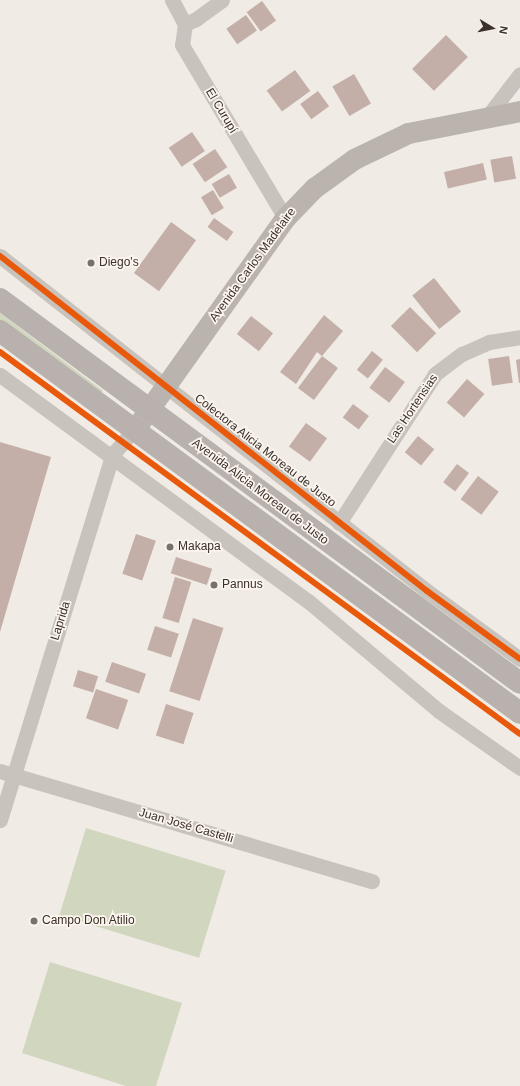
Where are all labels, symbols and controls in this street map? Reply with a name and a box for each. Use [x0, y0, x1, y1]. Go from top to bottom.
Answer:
north arrow [472, 8, 512, 48]
text: N [497, 25, 510, 35]
street label: El Curupí [202, 86, 240, 136]
street label: Avenida Carlos Madelaire [207, 205, 299, 325]
place label: Diego's [99, 256, 139, 270]
marker: Diego's [86, 258, 96, 268]
street label: Las Hortensias [385, 372, 441, 446]
street label: Colectora Alicia Moreau de Justo [191, 391, 339, 511]
street label: Avenida Alicia Moreau de Justo [189, 436, 331, 548]
place label: Makapa [178, 540, 221, 554]
marker: Makapa [165, 542, 175, 552]
place label: Pannus [222, 578, 263, 592]
marker: Pannus [209, 580, 219, 590]
street label: Laprida [48, 600, 74, 642]
street label: Juan José Castelli [137, 806, 235, 846]
place label: Campo Don Atilio [42, 914, 135, 928]
marker: Campo Don Atilio [29, 916, 39, 926]

